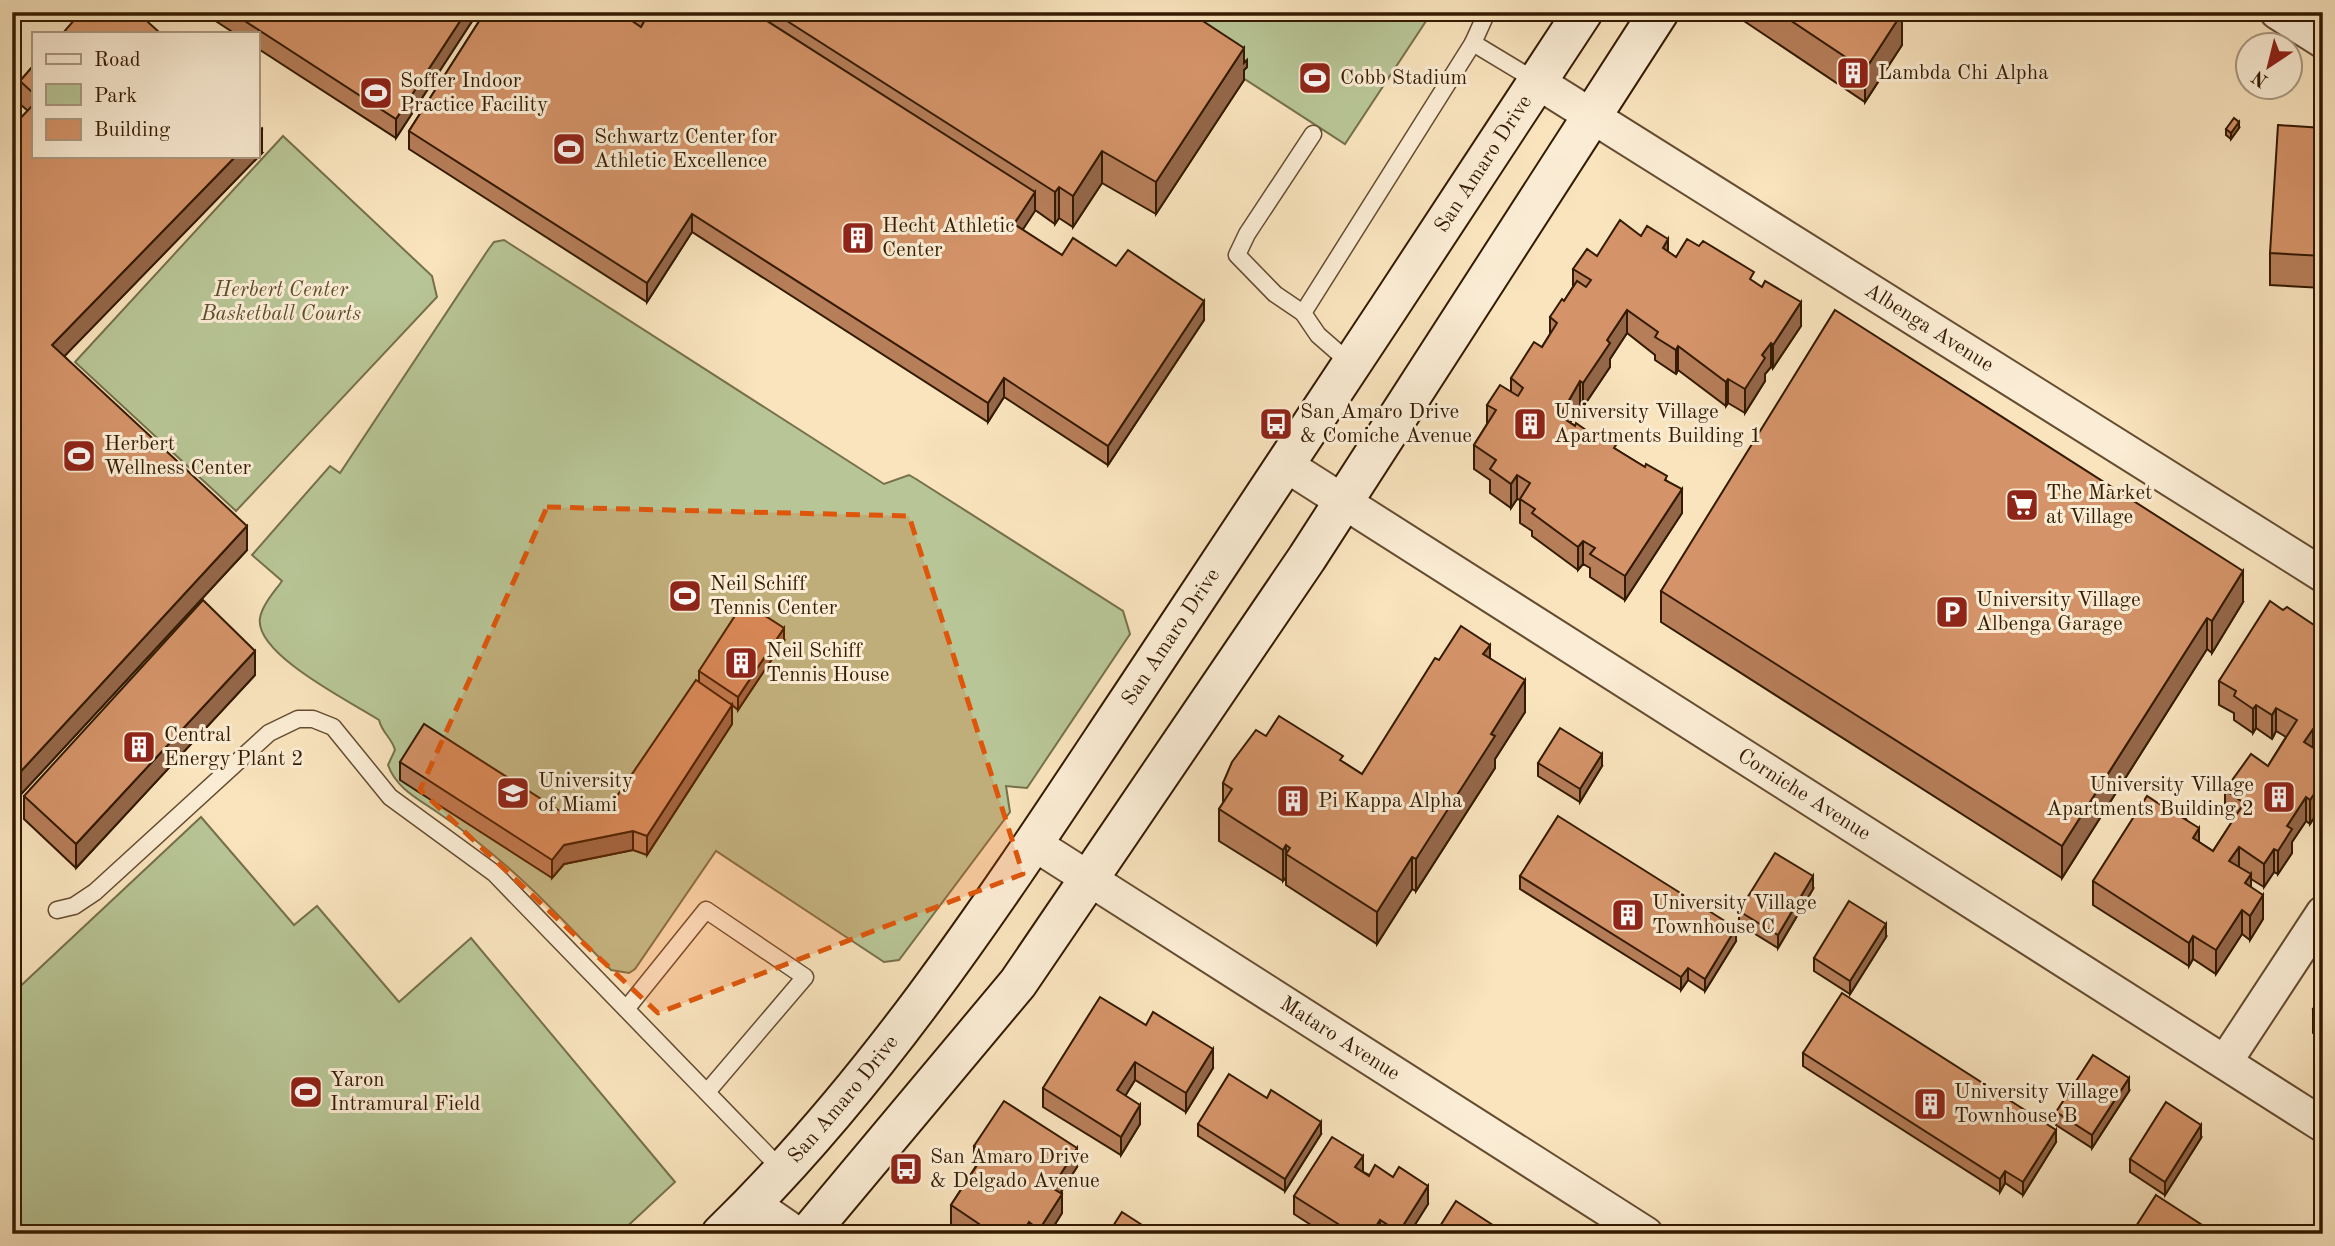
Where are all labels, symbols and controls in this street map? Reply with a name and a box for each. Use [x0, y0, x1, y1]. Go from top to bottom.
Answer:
legend [32, 32, 259, 158]
north arrow [2234, 32, 2304, 102]
text: Road [94, 50, 141, 71]
building icon: Lambda Chi Alpha [1834, 54, 1872, 92]
sports icon: Cobb Stadium [1296, 59, 1334, 97]
place label: Lambda Chi Alpha [1878, 63, 2049, 84]
text: N [2249, 66, 2272, 90]
place label: Cobb Stadium [1340, 68, 1467, 89]
place label: Soffer Indoor Practice Facility [400, 71, 548, 116]
sports icon: Soffer Indoor Practice Facility [357, 74, 395, 112]
text: Park [94, 86, 137, 107]
street label: San Amaro Drive [1431, 92, 1536, 236]
text: Building [94, 120, 171, 141]
place label: Schwartz Center for Athletic Excellence [594, 127, 778, 172]
sports icon: Schwartz Center for Athletic Excellence [550, 130, 588, 168]
place label: Hecht Athletic Center [882, 216, 1014, 261]
building icon: Hecht Athletic Center [839, 219, 877, 257]
street label: Albenga Avenue [1861, 279, 1997, 376]
park label: Herbert Center Basketball Courts [200, 280, 361, 325]
place label: San Amaro Drive & Comiche Avenue [1300, 402, 1472, 447]
place label: University Village Apartments Building 1 [1554, 402, 1762, 447]
bus stop icon: San Amaro Drive & Comiche Avenue [1257, 405, 1295, 443]
building icon: University Village Apartments Building 1 [1511, 405, 1549, 443]
place label: Herbert Wellness Center [104, 434, 252, 479]
sports icon: Herbert Wellness Center [60, 437, 98, 475]
place label: The Market at Village [2046, 483, 2152, 528]
supermarket icon: The Market at Village [2003, 486, 2041, 524]
street label: San Amaro Drive [1118, 565, 1224, 709]
place label: Neil Schiff Tennis Center [710, 574, 838, 619]
sports icon: Neil Schiff Tennis Center [666, 577, 704, 615]
place label: University Village Albenga Garage [1976, 590, 2141, 635]
parking icon: University Village Albenga Garage [1933, 593, 1971, 631]
place label: Neil Schiff Tennis House [766, 641, 890, 686]
building icon: Neil Schiff Tennis House [722, 644, 760, 682]
place label: Central Energy Plant 2 [164, 725, 304, 770]
building icon: Central Energy Plant 2 [120, 728, 158, 766]
street label: Corniche Avenue [1734, 745, 1874, 845]
place label: University of Miami [538, 771, 633, 816]
school or university icon: University of Miami [494, 774, 532, 812]
place label: University Village Apartments Building 2 [2046, 775, 2254, 820]
building icon: University Village Apartments Building 2 [2260, 778, 2298, 816]
building icon: Pi Kappa Alpha [1274, 782, 1312, 820]
place label: Pi Kappa Alpha [1318, 791, 1462, 812]
place label: University Village Townhouse C [1652, 893, 1817, 938]
building icon: University Village Townhouse C [1609, 896, 1647, 934]
street label: Mataro Avenue [1276, 993, 1403, 1085]
street label: San Amaro Drive [784, 1032, 902, 1167]
place label: Yaron Intramural Field [330, 1070, 481, 1115]
sports icon: Yaron Intramural Field [287, 1073, 325, 1111]
place label: University Village Townhouse B [1954, 1082, 2119, 1127]
building icon: University Village Townhouse B [1911, 1085, 1949, 1123]
place label: San Amaro Drive & Delgado Avenue [930, 1147, 1100, 1192]
bus stop icon: San Amaro Drive & Delgado Avenue [887, 1150, 925, 1188]

